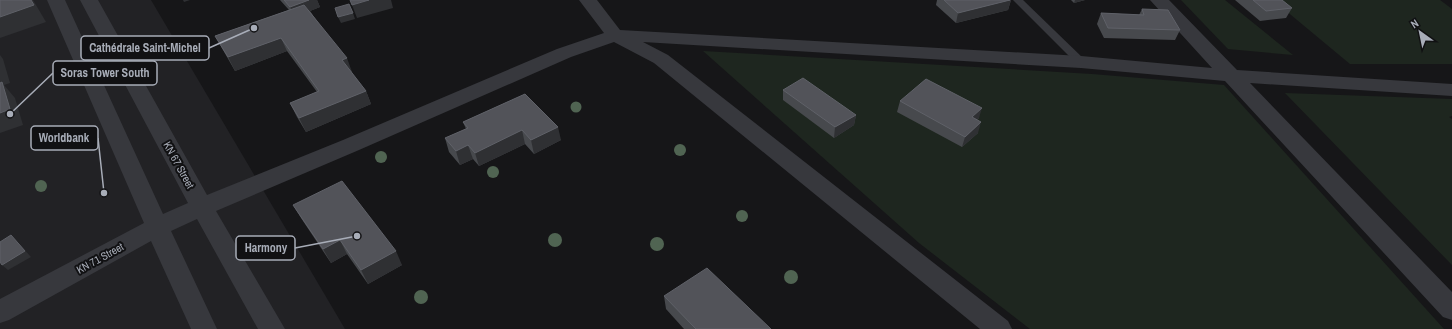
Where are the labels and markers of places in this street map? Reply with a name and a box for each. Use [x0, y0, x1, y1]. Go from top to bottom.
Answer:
callout: Cathédrale Saint-Michel [81, 36, 209, 60]
callout: Soras Tower South [53, 61, 157, 85]
callout: Worldbank [31, 126, 98, 150]
callout: Harmony [236, 236, 295, 260]

